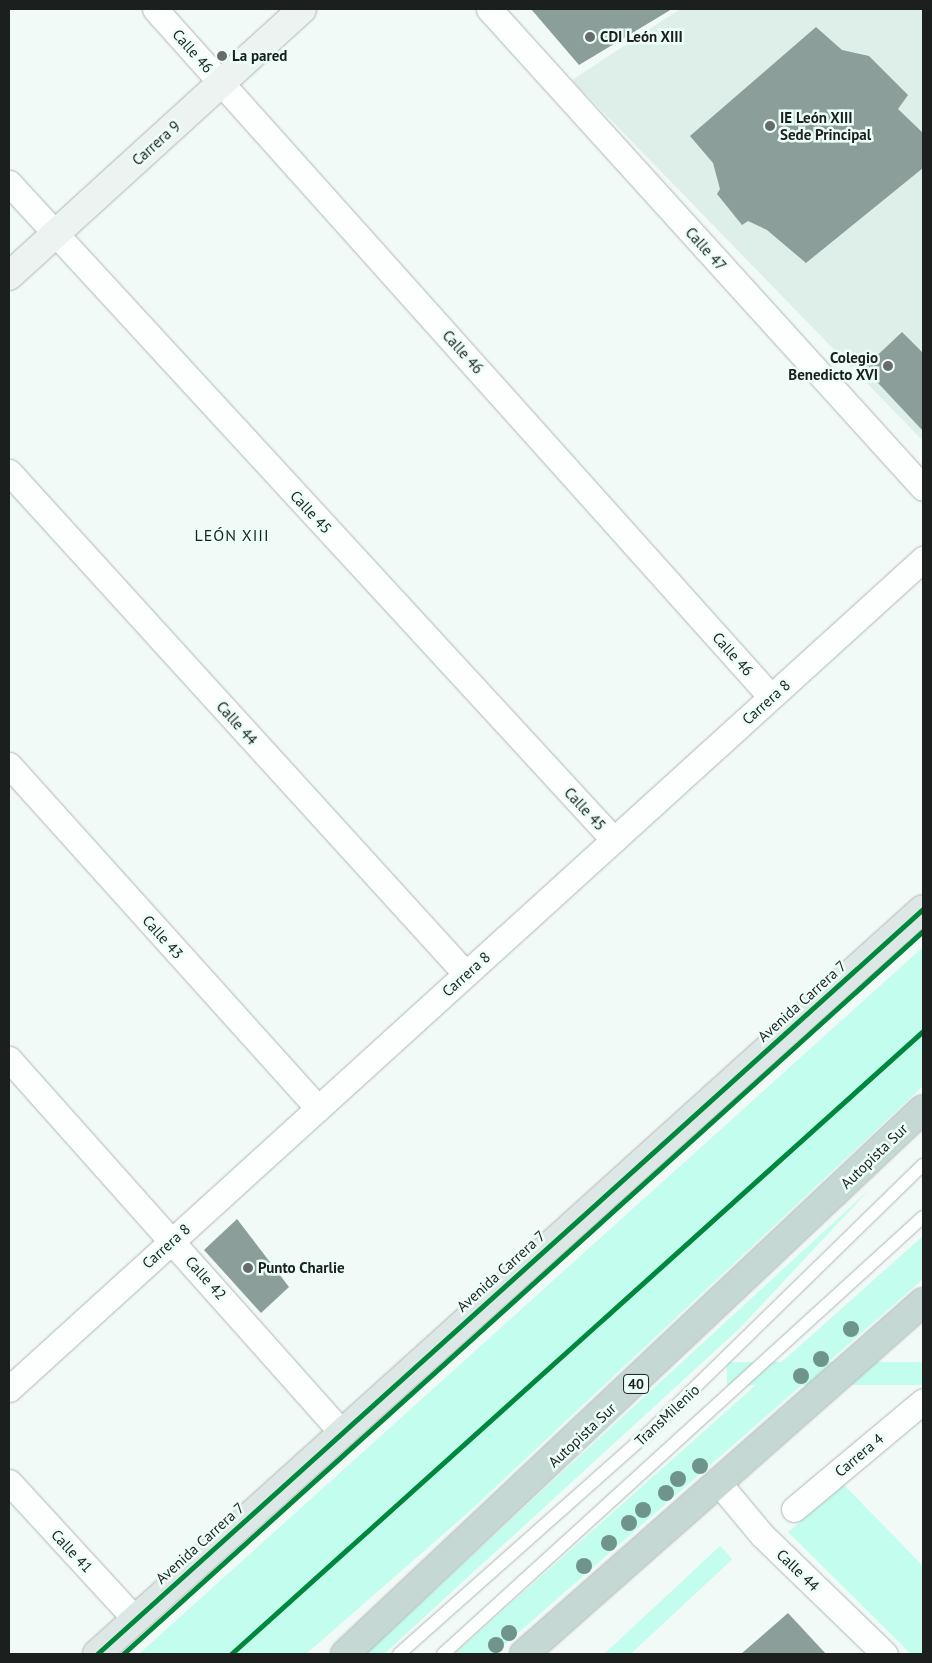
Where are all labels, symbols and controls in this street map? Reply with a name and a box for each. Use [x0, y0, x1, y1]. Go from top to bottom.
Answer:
street label: Calle 46 [169, 25, 217, 77]
place label: CDI León XIII [600, 28, 683, 46]
marker: CDI León XIII [584, 31, 596, 43]
place label: La pared [232, 47, 287, 65]
marker: La pared [216, 50, 228, 62]
place label: IE León XIII Sede Principal [780, 108, 871, 143]
street label: Carrera 9 [128, 117, 184, 169]
marker: IE León XIII Sede Principal [764, 120, 776, 132]
street label: Calle 47 [682, 223, 730, 275]
street label: Calle 46 [439, 326, 487, 378]
place label: Colegio Benedicto XVI [788, 348, 878, 383]
marker: Colegio Benedicto XVI [882, 360, 894, 372]
street label: Calle 45 [287, 487, 335, 537]
district label: LEÓN XIII [193, 525, 271, 545]
street label: Calle 46 [709, 628, 757, 680]
street label: Carrera 8 [738, 676, 794, 728]
street label: Calle 44 [213, 697, 261, 749]
street label: Calle 45 [561, 784, 609, 834]
street label: Calle 43 [139, 911, 187, 963]
street label: Carrera 8 [438, 948, 494, 1000]
street label: Avenida Carrera 7 [754, 957, 850, 1045]
street label: Autopista Sur [837, 1120, 911, 1192]
street label: Carrera 8 [138, 1220, 194, 1272]
street label: Avenida Carrera 7 [453, 1227, 549, 1315]
street label: Calle 42 [182, 1252, 230, 1304]
place label: Punto Charlie [258, 1259, 345, 1277]
marker: Punto Charlie [242, 1262, 254, 1274]
road number: 40 [622, 1372, 650, 1396]
street label: TransMilenio [631, 1380, 703, 1450]
street label: Autopista Sur [544, 1399, 620, 1471]
street label: Carrera 4 [831, 1429, 887, 1481]
street label: Avenida Carrera 7 [152, 1499, 248, 1587]
street label: Calle 41 [48, 1526, 96, 1576]
street label: Calle 44 [773, 1545, 823, 1595]

